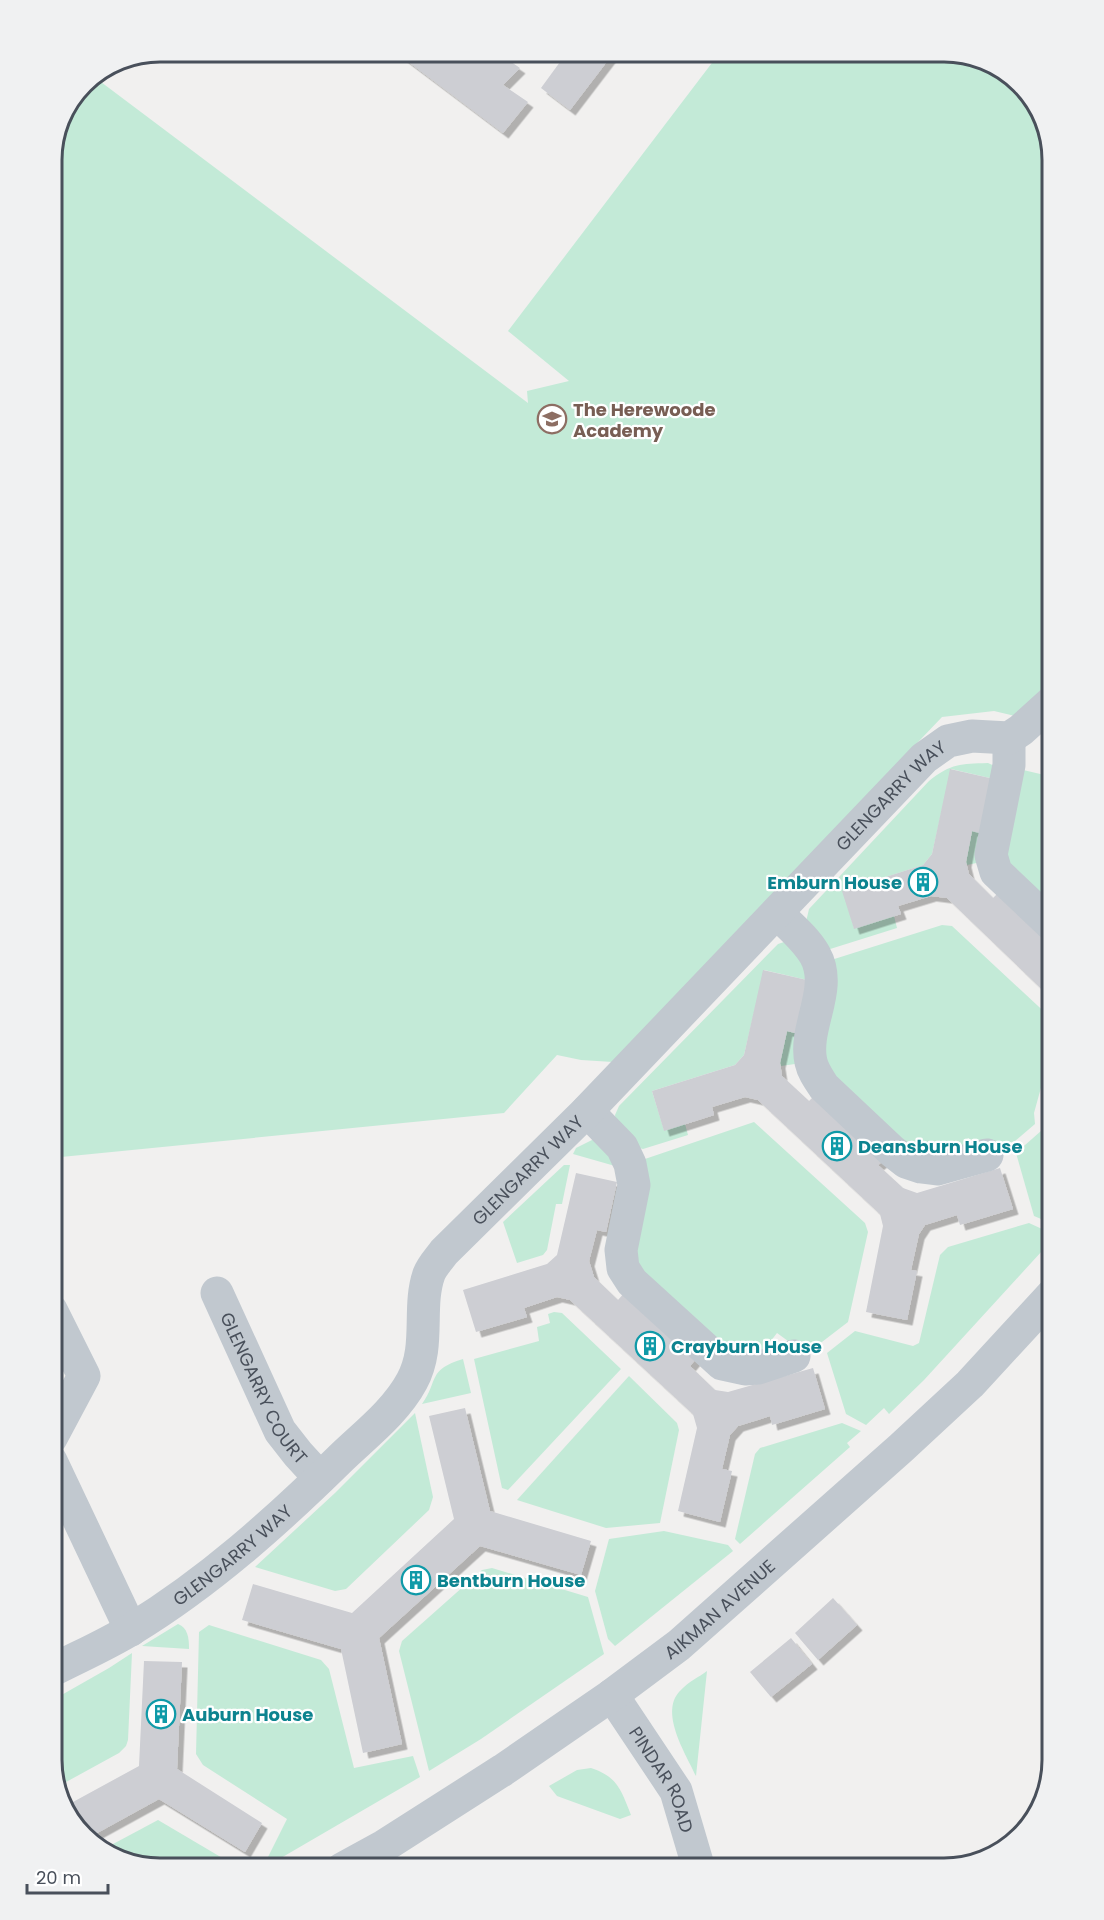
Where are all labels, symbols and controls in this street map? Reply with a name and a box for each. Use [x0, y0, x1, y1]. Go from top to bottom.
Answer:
place label: The Herewoode Academy [573, 397, 716, 443]
school or university icon: The Herewoode Academy [536, 403, 568, 435]
street label: GLENGARRY WAY [830, 734, 951, 856]
building icon: Emburn House [907, 866, 939, 898]
place label: Emburn House [767, 870, 902, 895]
street label: GLENGARRY WAY [466, 1109, 589, 1231]
building icon: Deansburn House [821, 1130, 853, 1162]
place label: Deansburn House [858, 1134, 1022, 1159]
street label: GLENGARRY COURT [215, 1308, 314, 1469]
building icon: Crayburn House [634, 1330, 666, 1362]
place label: Crayburn House [671, 1334, 822, 1359]
street label: GLENGARRY WAY [167, 1498, 297, 1611]
street label: AIKMAN AVENUE [659, 1553, 780, 1665]
building icon: Bentburn House [400, 1564, 432, 1596]
place label: Bentburn House [437, 1568, 585, 1593]
building icon: Auburn House [145, 1698, 177, 1730]
place label: Auburn House [182, 1702, 313, 1727]
street label: PINDAR ROAD [624, 1721, 700, 1835]
scale bar [27, 1857, 108, 1895]
text: 20 m [36, 1865, 81, 1890]

